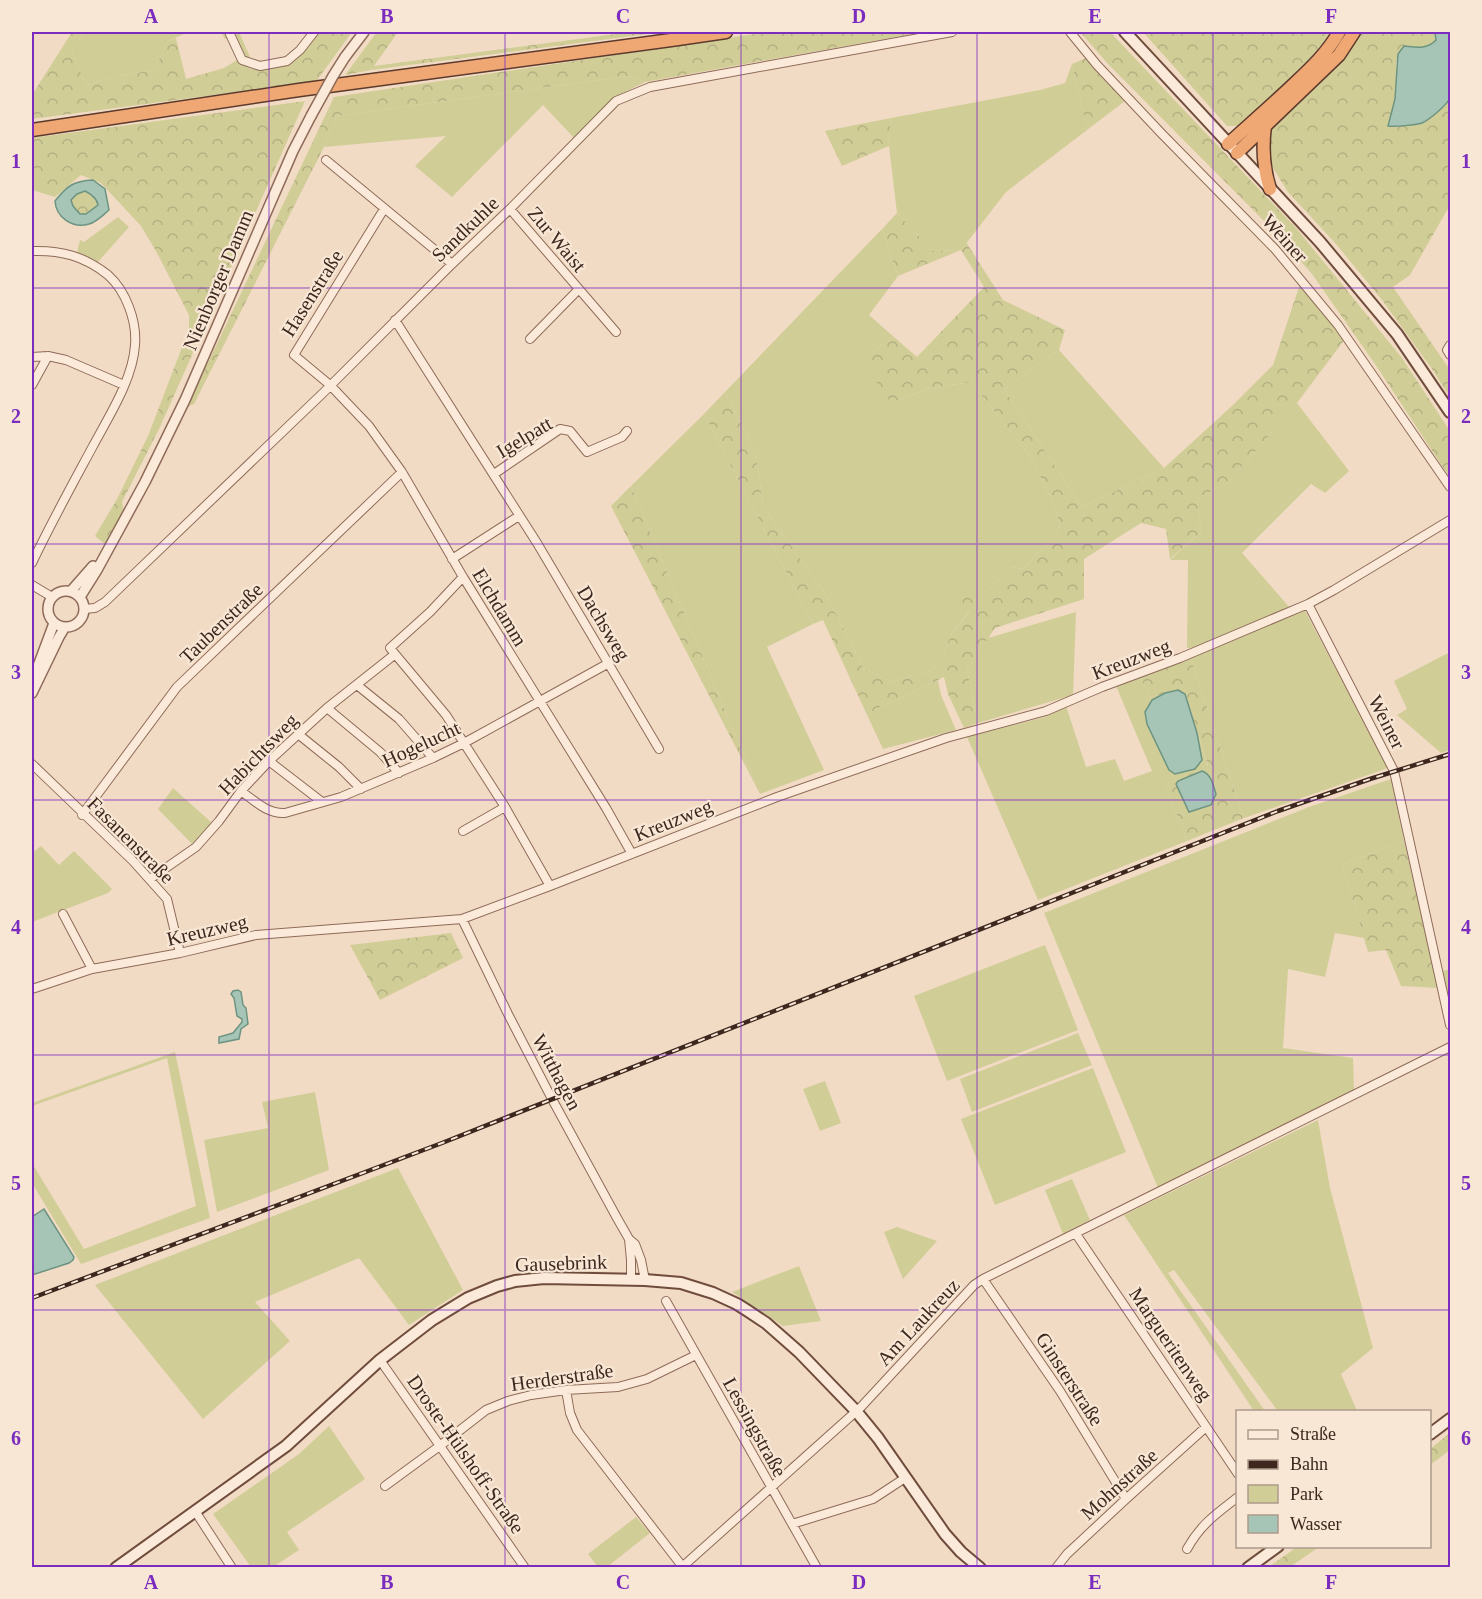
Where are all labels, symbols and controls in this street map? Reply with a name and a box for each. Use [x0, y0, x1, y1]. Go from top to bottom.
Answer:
text: A [144, 5, 159, 27]
text: B [380, 5, 394, 27]
text: C [616, 5, 630, 27]
text: D [852, 5, 866, 27]
text: E [1088, 5, 1102, 27]
text: F [1325, 5, 1337, 27]
text: 1 [11, 150, 21, 172]
text: 1 [1461, 150, 1471, 172]
street label: Sandkuhle [427, 192, 503, 266]
street label: Zur Waist [523, 202, 591, 276]
street label: Nienborger Damm [179, 206, 259, 354]
street label: Weiner [1258, 209, 1313, 267]
street label: Hasenstraße [277, 246, 347, 340]
text: 2 [11, 405, 21, 427]
text: 2 [1461, 405, 1471, 427]
street label: Igelpatt [492, 412, 557, 463]
street label: Elchdamm [468, 564, 532, 650]
street label: Taubenstraße [175, 578, 267, 668]
street label: Dachsweg [572, 582, 635, 665]
street label: Kreuzweg [1089, 634, 1174, 685]
text: 3 [11, 661, 21, 683]
text: 3 [1461, 661, 1471, 683]
street label: Weiner [1364, 692, 1410, 753]
street label: Habichtsweg [214, 709, 303, 800]
street label: Hogelucht [379, 716, 464, 772]
street label: Fasanenstraße [83, 792, 179, 888]
street label: Kreuzweg [631, 794, 716, 847]
street label: Kreuzweg [164, 910, 250, 951]
text: 4 [11, 916, 21, 938]
text: 4 [1461, 916, 1471, 938]
street label: Witthagen [527, 1030, 586, 1114]
text: 5 [11, 1172, 21, 1194]
text: 5 [1461, 1172, 1471, 1194]
street label: Gausebrink [515, 1250, 607, 1276]
street label: Am Laukreuz [872, 1274, 964, 1370]
street label: Margueritenweg [1124, 1283, 1217, 1405]
street label: Ginsterstraße [1032, 1328, 1108, 1430]
street label: Herderstraße [509, 1359, 615, 1395]
street label: Droste-Hülshoff-Straße [403, 1370, 529, 1538]
street label: Lessingstraße [718, 1374, 791, 1481]
legend [1236, 1410, 1431, 1548]
text: Straße [1290, 1424, 1336, 1444]
text: 6 [11, 1427, 21, 1449]
text: 6 [1461, 1427, 1471, 1449]
street label: Mohnstraße [1076, 1444, 1162, 1524]
text: Bahn [1290, 1454, 1328, 1474]
text: Park [1290, 1484, 1323, 1504]
text: Wasser [1290, 1514, 1342, 1534]
text: A [144, 1571, 159, 1593]
text: B [380, 1571, 394, 1593]
text: C [616, 1571, 630, 1593]
text: D [852, 1571, 866, 1593]
text: E [1088, 1571, 1102, 1593]
text: F [1325, 1571, 1337, 1593]

